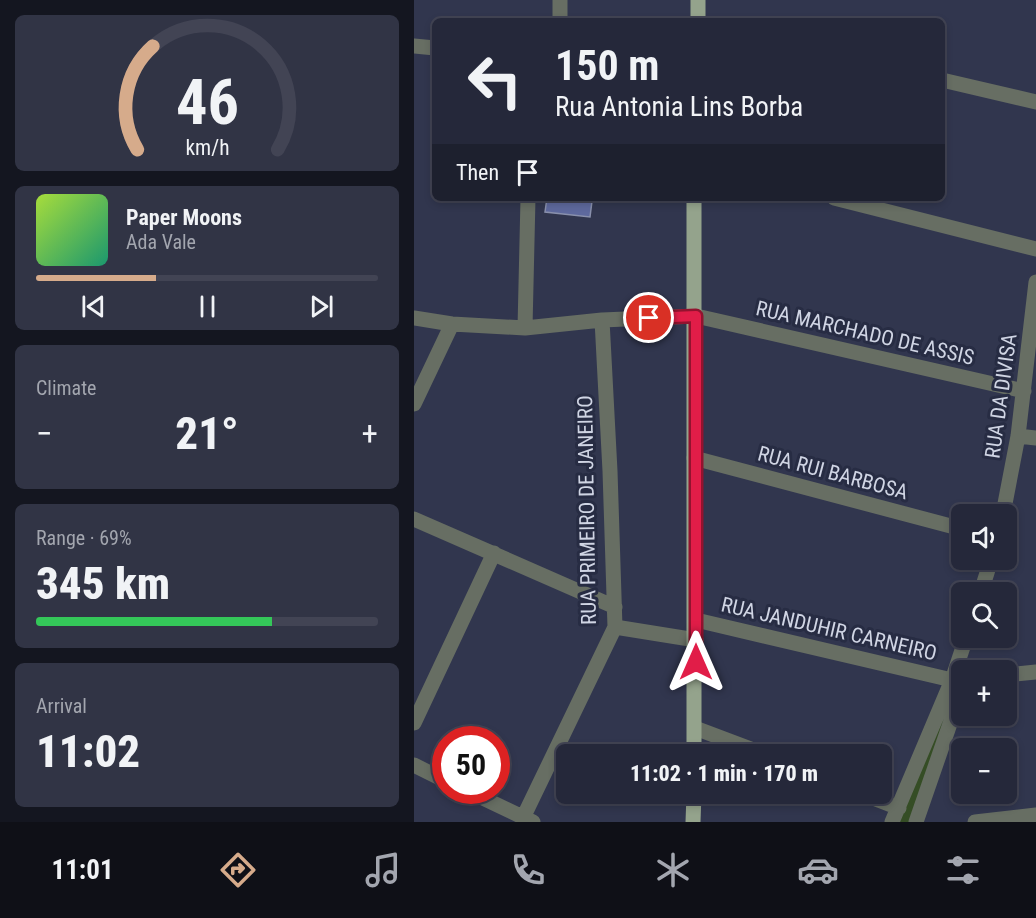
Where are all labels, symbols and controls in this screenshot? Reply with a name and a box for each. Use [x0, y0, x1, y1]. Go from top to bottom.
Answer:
text: 150 m [555, 41, 660, 90]
icon: left [456, 42, 534, 120]
text: 46 [175, 66, 239, 139]
text: Rua Antonia Lins Borba [555, 91, 803, 123]
text: km/h [185, 135, 229, 160]
icon: arrive [511, 156, 544, 189]
text: Then [456, 160, 499, 185]
text: Paper Moons [126, 205, 242, 230]
text: Ada Vale [126, 230, 196, 254]
icon: previous [77, 290, 110, 323]
icon: pause [191, 290, 224, 323]
icon: next [305, 290, 338, 323]
pin [623, 292, 674, 343]
street label: RUA MARCHADO DE ASSIS [754, 296, 976, 370]
icon: arrive [632, 301, 665, 334]
street label: RUA DA DIVISA [980, 332, 1022, 460]
text: Climate [36, 376, 96, 400]
street label: RUA PRIMEIRO DE JANEIRO [573, 395, 601, 625]
text: 21° [175, 407, 239, 460]
text: − [36, 414, 53, 453]
text: + [362, 414, 378, 453]
street label: RUA RUI BARBOSA [755, 441, 911, 505]
map controls [951, 504, 1017, 804]
button: sound [951, 504, 1017, 570]
text: Range · 69% [36, 526, 132, 550]
text: 345 km [36, 557, 170, 610]
button: search [951, 582, 1017, 648]
street label: RUA JANDUHIR CARNEIRO [719, 593, 939, 665]
position arrow [664, 630, 728, 694]
button: + [951, 660, 1017, 726]
text: Arrival [36, 694, 87, 718]
text: 11:02 [36, 725, 140, 778]
speed limit sign: 50 [432, 726, 510, 804]
button: − [951, 738, 1017, 804]
text: 11:02 · 1 min · 170 m [630, 761, 818, 786]
icon: directions [217, 849, 259, 891]
icon: music [362, 849, 404, 891]
icon: phone [507, 849, 549, 891]
icon: climate [652, 849, 694, 891]
icon: car [797, 849, 839, 891]
icon: filters [942, 849, 984, 891]
text: 11:01 [52, 854, 114, 886]

